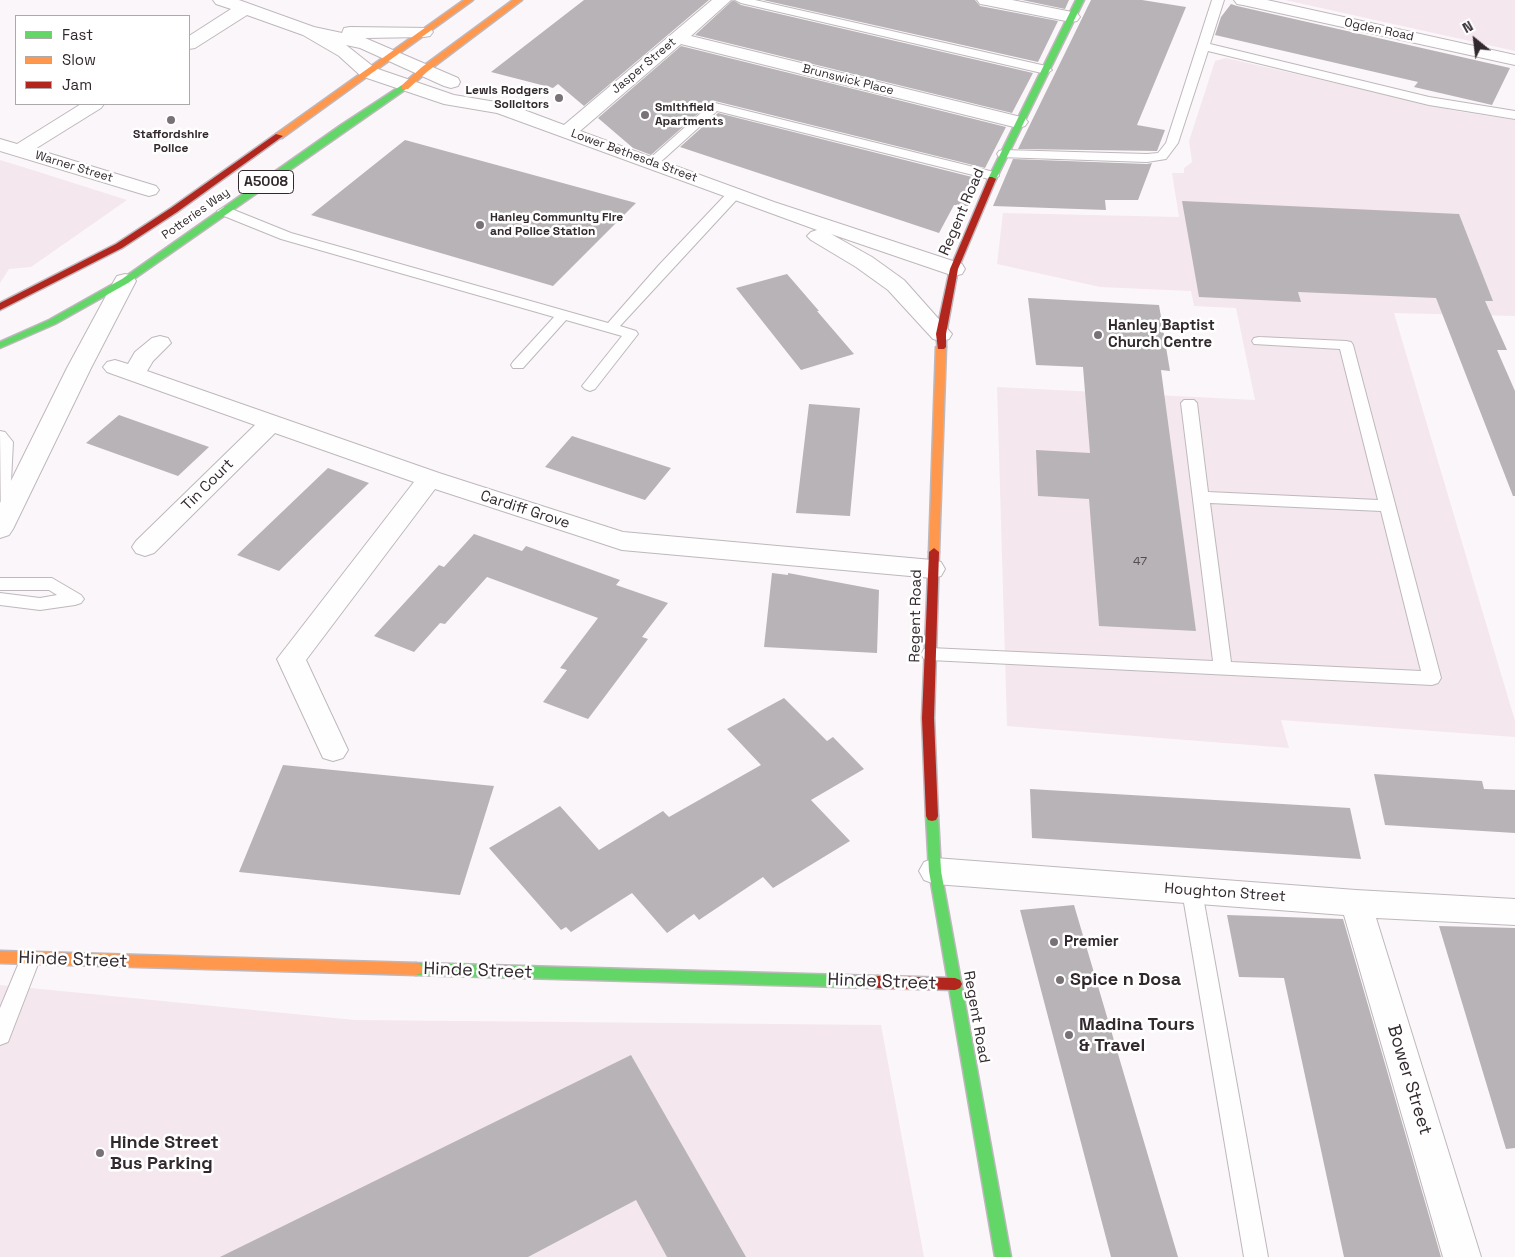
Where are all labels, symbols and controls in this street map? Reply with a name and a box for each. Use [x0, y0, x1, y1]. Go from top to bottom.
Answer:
legend [15, 15, 190, 105]
north arrow [1450, 15, 1500, 65]
street label: Ogden Road [1343, 16, 1415, 44]
text: N [1459, 17, 1476, 37]
text: Fast [62, 25, 93, 44]
street label: Jasper Street [609, 35, 679, 97]
text: Slow [62, 50, 96, 69]
street label: Brunswick Place [801, 62, 895, 98]
text: Jam [62, 75, 92, 94]
place label: Lewis Rodgers Solicitors [466, 84, 549, 112]
marker: Lewis Rodgers Solicitors [553, 92, 565, 104]
place label: Smithfield Apartments [655, 101, 724, 129]
marker: Smithfield Apartments [639, 109, 651, 121]
marker: Staffordshire Police [165, 114, 177, 126]
street label: Lower Bethesda Street [569, 126, 699, 186]
place label: Staffordshire Police [133, 128, 209, 156]
street label: Warner Street [33, 148, 115, 186]
street label: Regent Road [935, 165, 989, 259]
road number: A5008 [238, 170, 294, 193]
street label: Potteries Way [159, 185, 233, 243]
place label: Hanley Community Fire and Police Station [490, 211, 623, 239]
marker: Hanley Community Fire and Police Station [474, 219, 486, 231]
place label: Hanley Baptist Church Centre [1108, 317, 1215, 352]
marker: Hanley Baptist Church Centre [1092, 329, 1104, 341]
street label: Tin Court [178, 455, 238, 515]
street label: Cardiff Grove [478, 487, 572, 533]
house number: 47 [1133, 555, 1147, 569]
street label: Regent Road [906, 569, 926, 663]
street label: Houghton Street [1164, 880, 1286, 906]
place label: Premier [1064, 933, 1119, 951]
marker: Premier [1048, 936, 1060, 948]
street label: Hinde Street [18, 947, 128, 973]
street label: Hinde Street [423, 958, 533, 984]
street label: Hinde Street [827, 969, 937, 995]
street label: Regent Road [959, 969, 993, 1065]
place label: Spice n Dosa [1070, 969, 1181, 991]
marker: Spice n Dosa [1054, 974, 1066, 986]
place label: Madina Tours & Travel [1079, 1014, 1195, 1056]
street label: Bower Street [1382, 1022, 1436, 1138]
marker: Madina Tours & Travel [1063, 1029, 1075, 1041]
place label: Hinde Street Bus Parking [110, 1132, 219, 1174]
marker: Hinde Street Bus Parking [94, 1147, 106, 1159]

